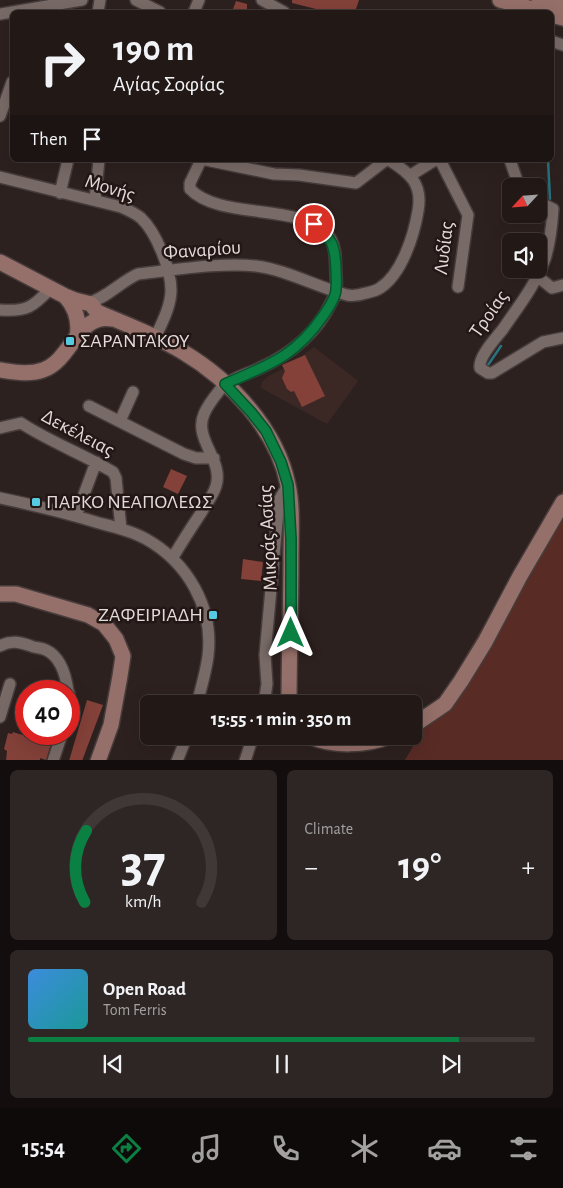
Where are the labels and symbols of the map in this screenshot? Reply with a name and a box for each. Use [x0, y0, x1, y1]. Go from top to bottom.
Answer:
street label: Μονής [83, 171, 138, 205]
north arrow [502, 178, 548, 222]
pin [293, 203, 335, 245]
street label: Λυδίας [431, 220, 457, 276]
street label: Φαναρίου [162, 237, 242, 263]
street label: Τροίας [466, 287, 512, 341]
place label: ΣΑΡΑΝΤΑΚΟΥ [80, 331, 190, 351]
marker: ΣΑΡΑΝΤΑΚΟΥ [64, 335, 76, 347]
street label: Δεκέλειας [38, 406, 118, 461]
street label: Μικράς Ασίας [255, 484, 281, 591]
place label: ΠΑΡΚΟ ΝΕΑΠΟΛΕΩΣ [46, 492, 212, 512]
marker: ΠΑΡΚΟ ΝΕΑΠΟΛΕΩΣ [30, 496, 42, 508]
place label: ΖΑΦΕΙΡΙΑΔΗ [98, 605, 203, 625]
position arrow [264, 606, 316, 658]
marker: ΖΑΦΕΙΡΙΑΔΗ [207, 609, 219, 621]
speed limit sign: 40 [15, 680, 80, 745]

